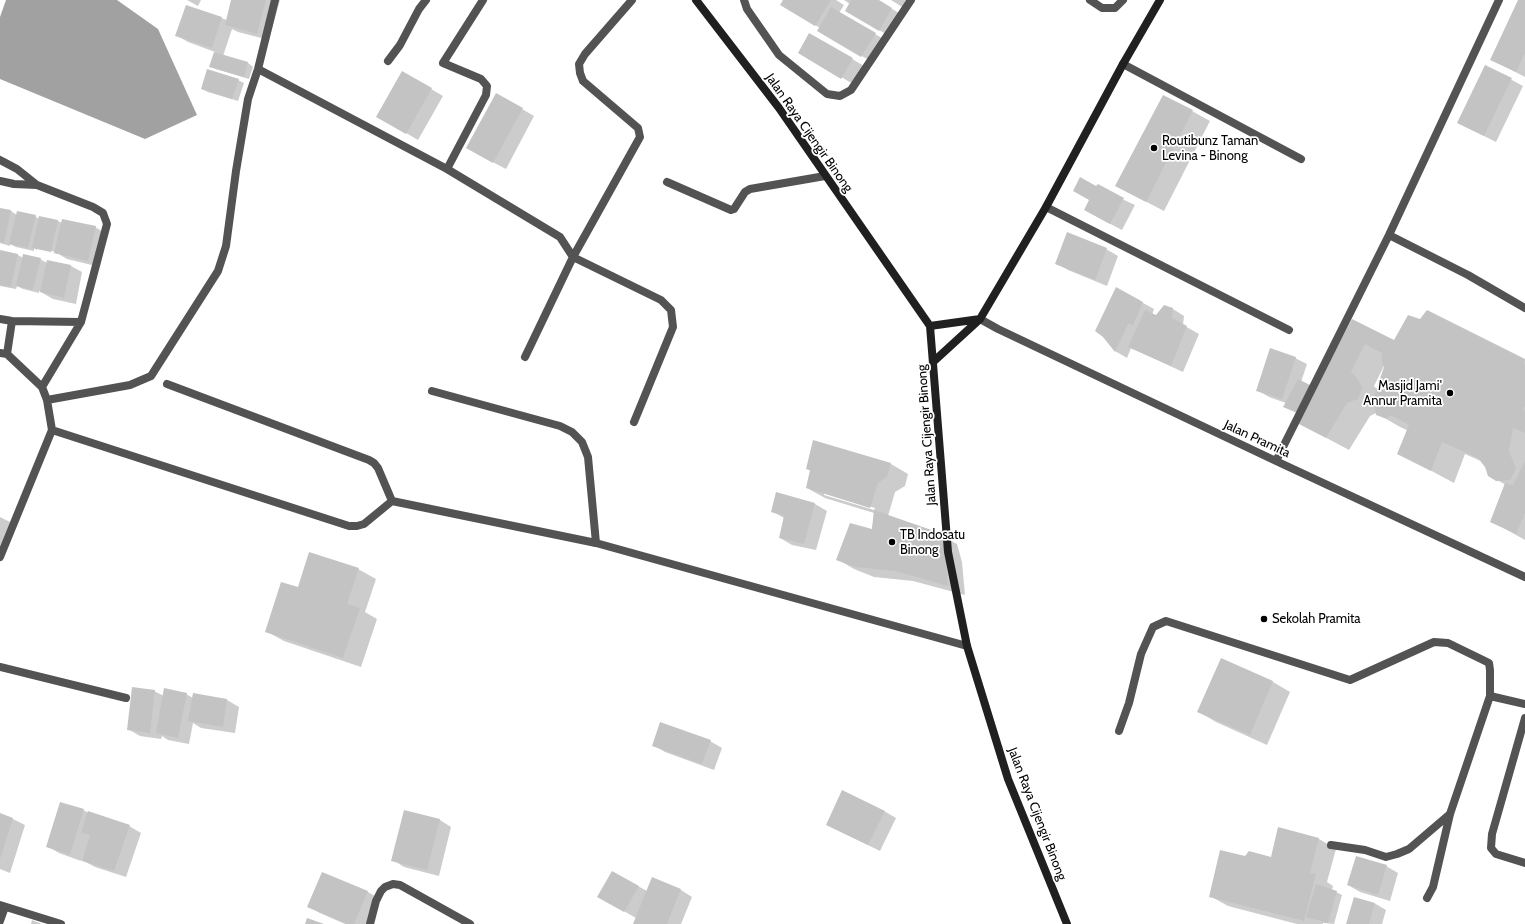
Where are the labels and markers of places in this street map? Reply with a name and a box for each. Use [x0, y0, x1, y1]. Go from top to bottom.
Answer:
place label: Routibunz Taman Levina - Binong [1162, 133, 1258, 164]
marker: Routibunz Taman Levina - Binong [1149, 143, 1159, 153]
place label: Masjid Jami' Annur Pramita [1363, 378, 1442, 409]
marker: Masjid Jami' Annur Pramita [1445, 388, 1455, 398]
place label: TB Indosatu Binong [900, 527, 965, 558]
marker: TB Indosatu Binong [887, 537, 897, 547]
place label: Sekolah Pramita [1272, 611, 1361, 627]
marker: Sekolah Pramita [1259, 614, 1269, 624]

